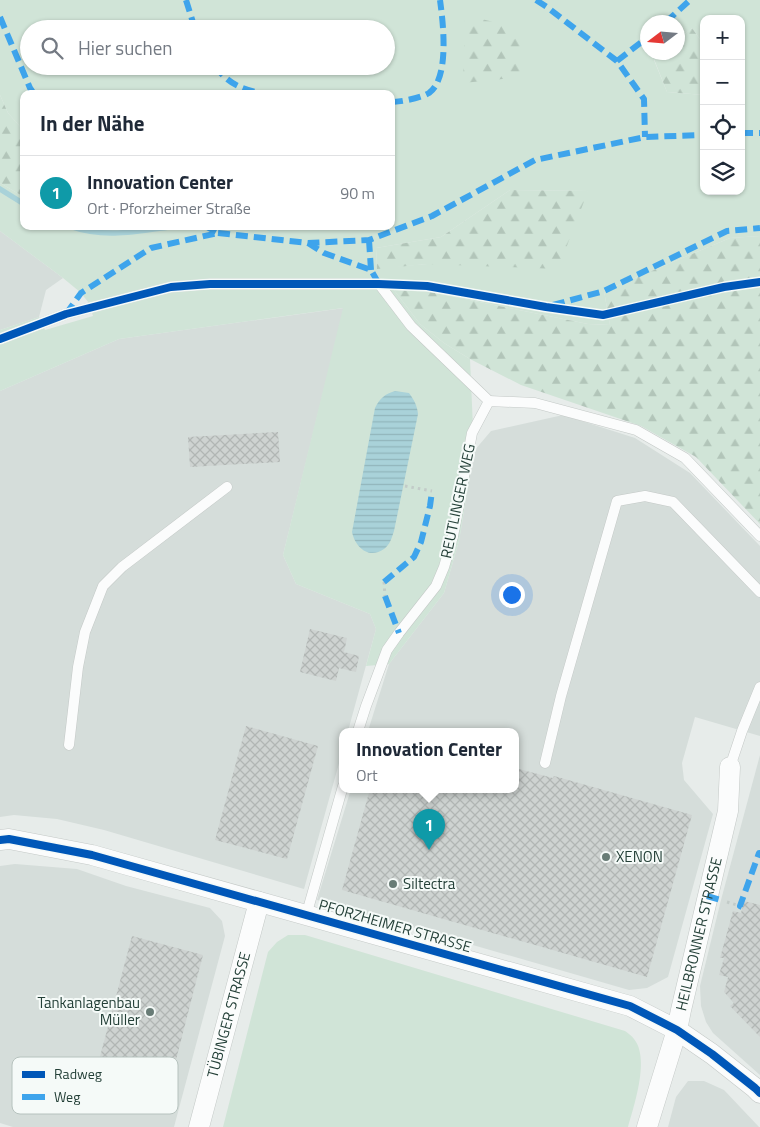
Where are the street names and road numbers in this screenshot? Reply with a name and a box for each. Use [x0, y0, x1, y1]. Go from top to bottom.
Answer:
street label: REUTLINGER WEG [434, 441, 481, 560]
street label: HEILBRONNER STRASSE [669, 855, 728, 1013]
street label: PFORZHEIMER STRASSE [316, 893, 474, 958]
street label: TÜBINGER STRASSE [201, 949, 256, 1080]

